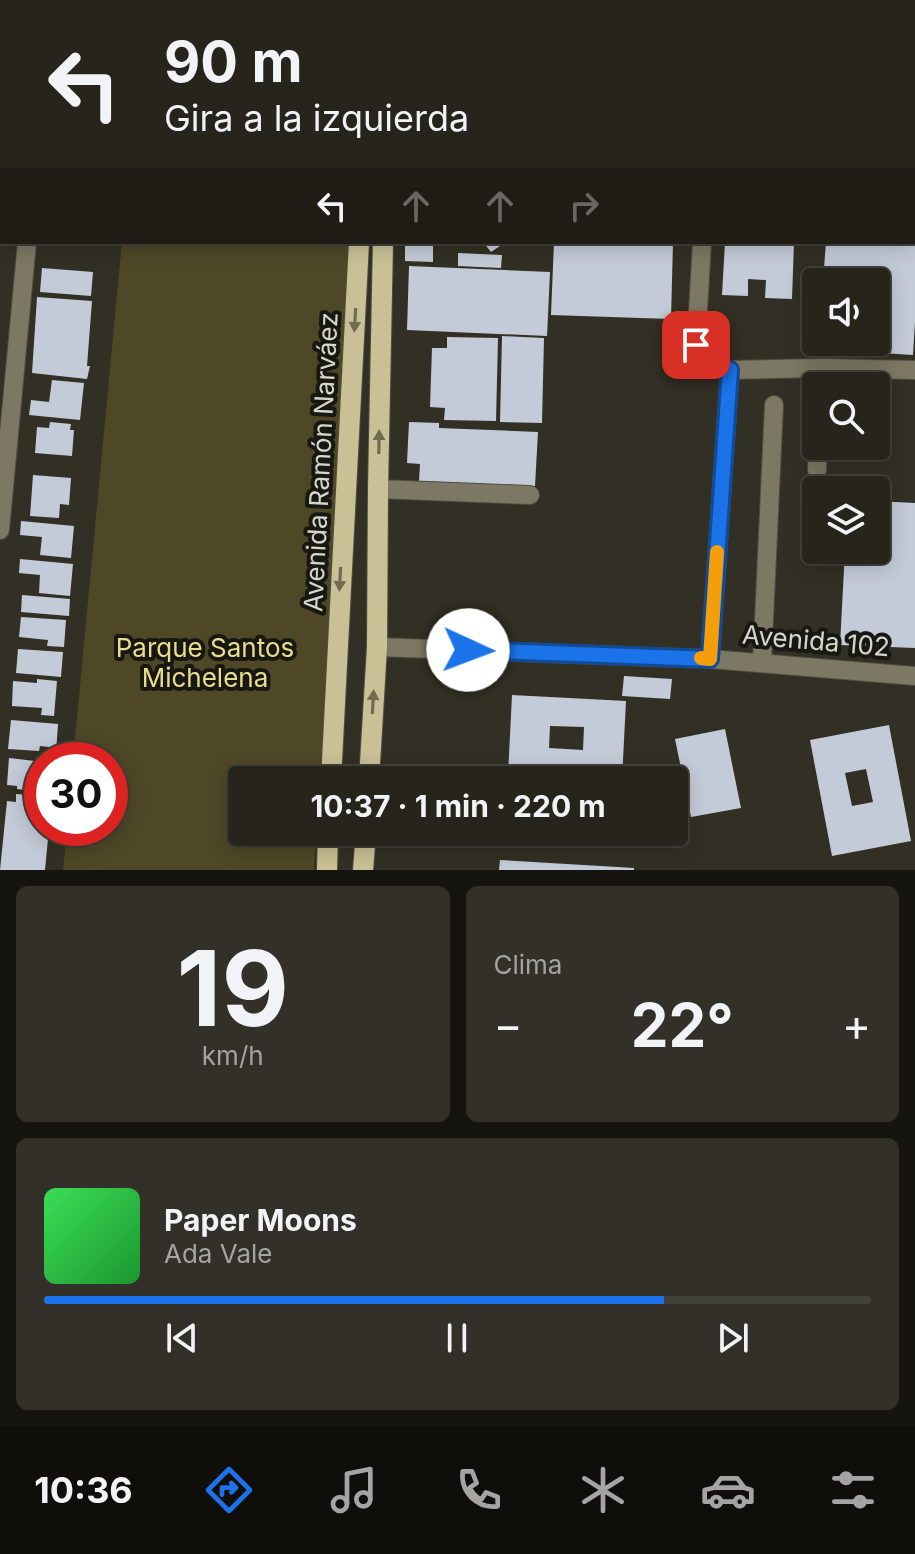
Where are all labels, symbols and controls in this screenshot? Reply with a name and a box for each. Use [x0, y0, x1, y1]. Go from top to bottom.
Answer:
text: 90 m [164, 28, 303, 96]
icon: left [32, 32, 136, 136]
text: Gira a la izquierda [164, 96, 469, 140]
icon: left [310, 184, 354, 228]
icon: ahead [394, 184, 438, 228]
icon: ahead [478, 184, 522, 228]
icon: right [562, 184, 606, 228]
map controls [802, 268, 890, 564]
button: sound [802, 268, 890, 356]
one-way arrow [348, 308, 361, 333]
street label: Avenida Ramón Narváez [297, 311, 344, 612]
pin [662, 311, 730, 379]
icon: arrive [674, 323, 718, 367]
button: search [802, 372, 890, 460]
one-way arrow [372, 429, 385, 454]
button: layers [802, 476, 890, 564]
one-way arrow [334, 567, 347, 593]
position arrow [426, 608, 510, 692]
street label: Avenida 102 [741, 619, 891, 662]
park label: Parque Santos Michelena [116, 632, 294, 693]
one-way arrow [367, 689, 380, 714]
speed limit sign: 30 [24, 742, 128, 846]
text: 10:37 · 1 min · 220 m [310, 788, 606, 824]
text: 19 [177, 925, 289, 1051]
text: Clima [494, 949, 562, 980]
text: 22° [631, 989, 734, 1061]
text: − [494, 998, 523, 1052]
text: + [842, 998, 871, 1052]
text: km/h [202, 1040, 264, 1071]
text: Paper Moons [164, 1202, 357, 1238]
text: Ada Vale [164, 1238, 272, 1269]
icon: previous [160, 1316, 204, 1360]
icon: pause [435, 1316, 479, 1360]
icon: next [711, 1316, 755, 1360]
icon: directions [201, 1462, 257, 1518]
icon: music [326, 1462, 382, 1518]
icon: phone [451, 1462, 507, 1518]
icon: climate [575, 1462, 631, 1518]
icon: car [700, 1462, 756, 1518]
icon: filters [825, 1462, 881, 1518]
text: 10:36 [34, 1468, 133, 1512]

